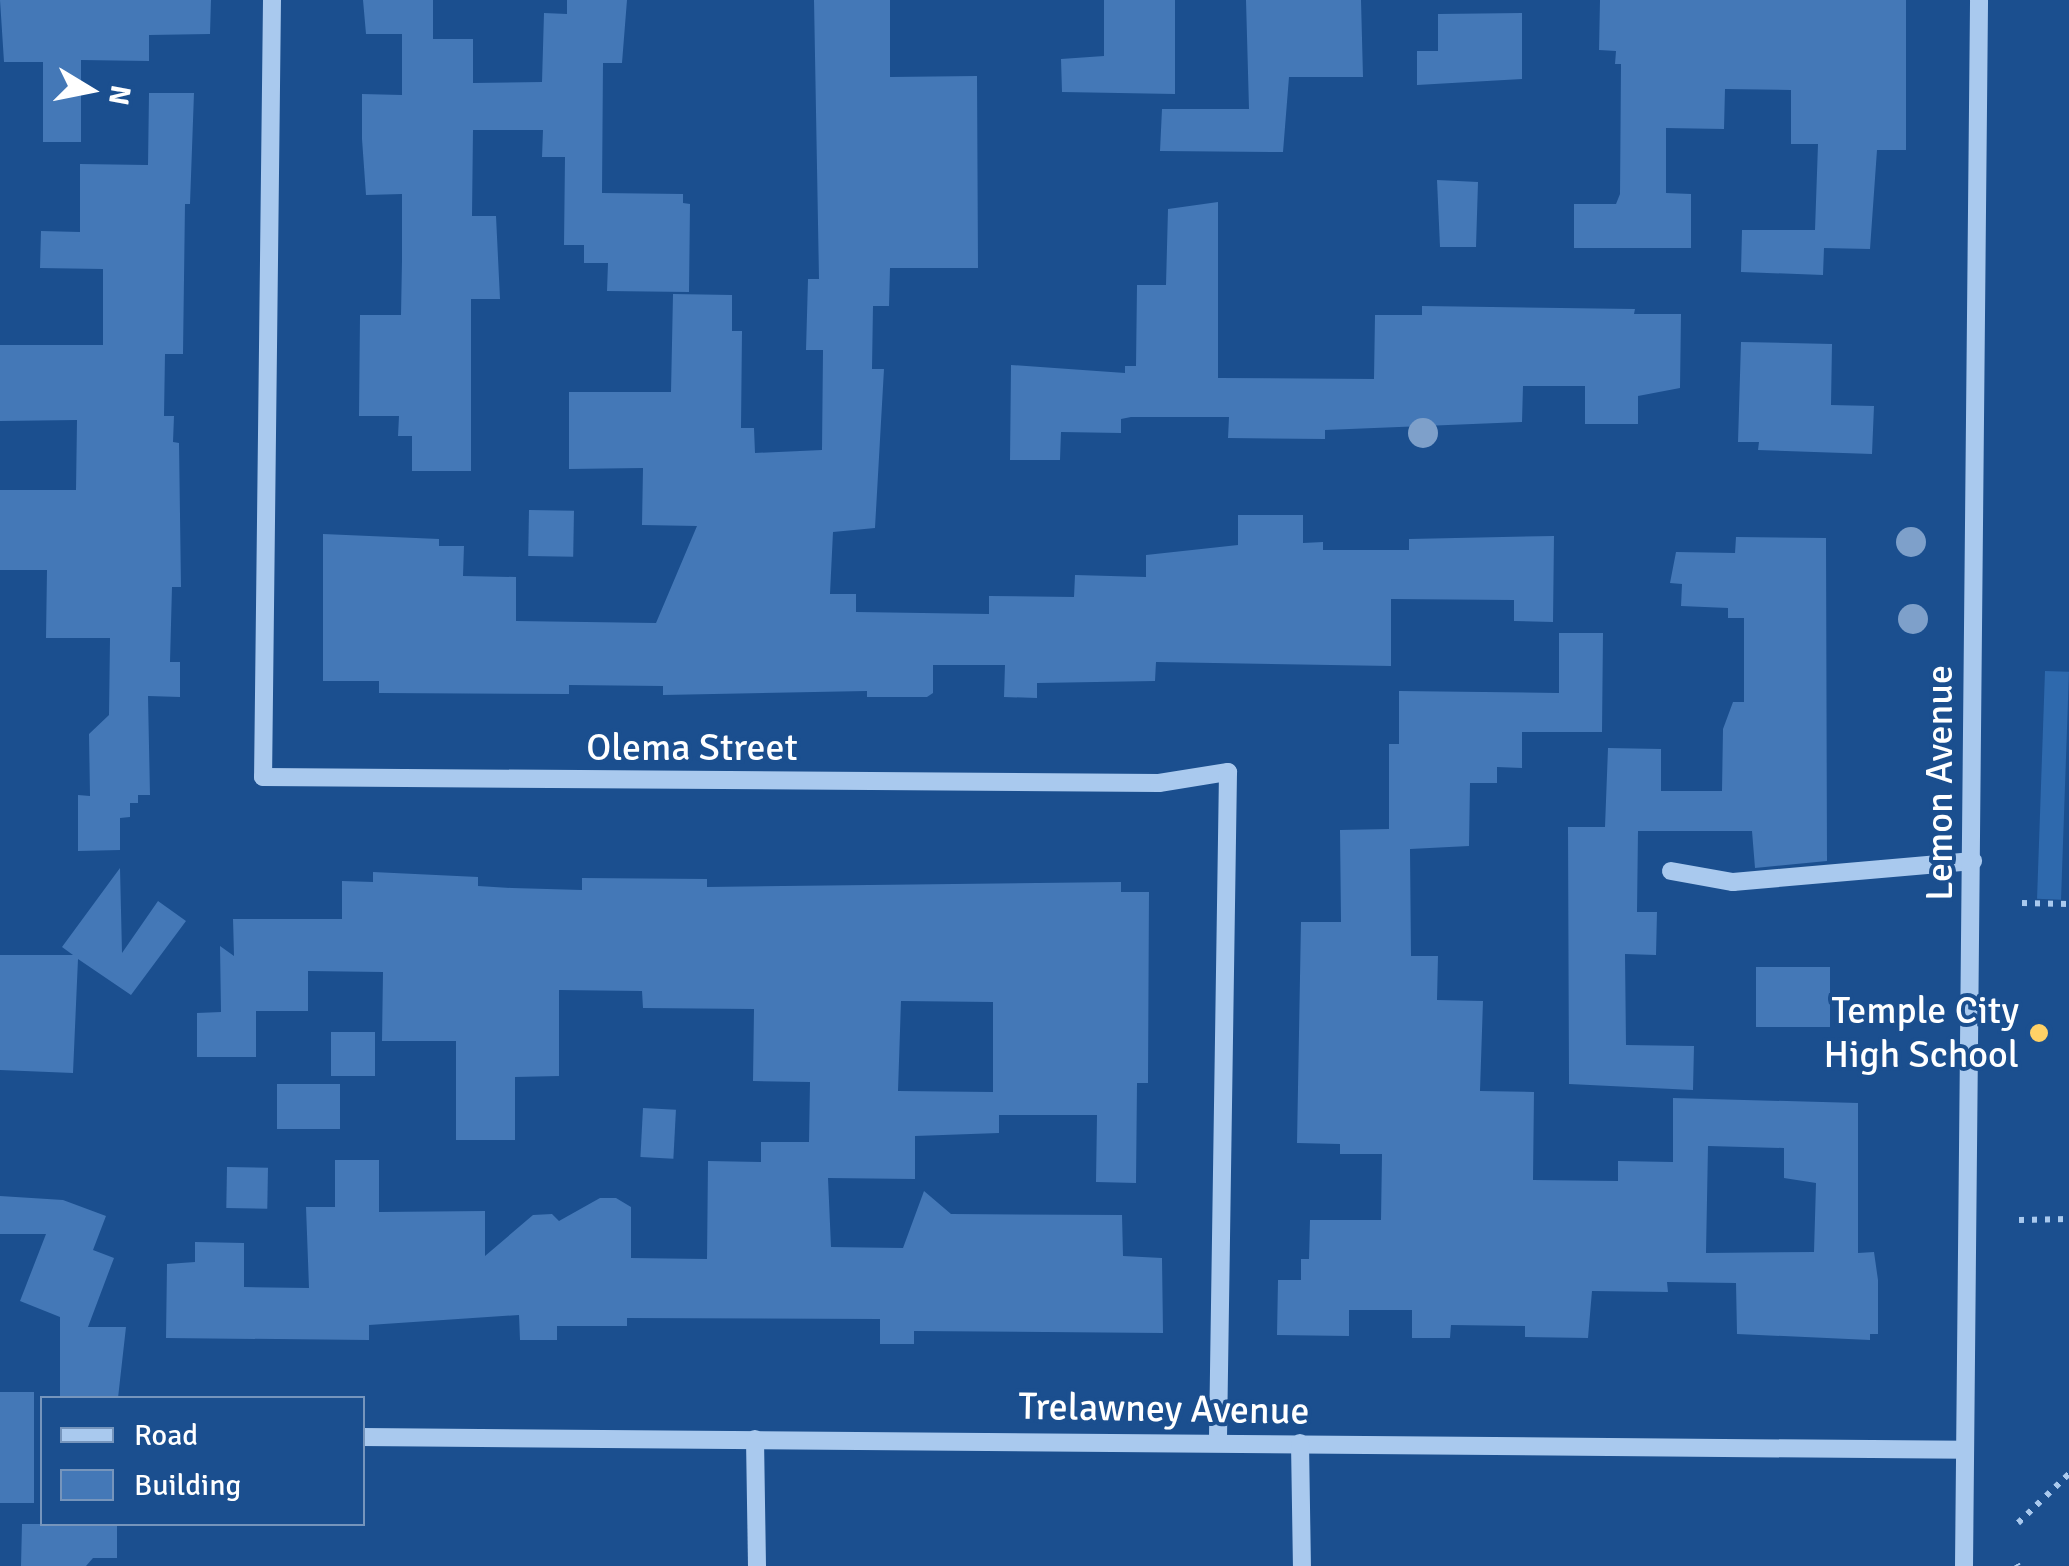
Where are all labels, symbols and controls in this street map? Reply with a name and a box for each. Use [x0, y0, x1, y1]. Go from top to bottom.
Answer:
north arrow [40, 40, 140, 140]
text: N [101, 83, 138, 108]
street label: Lemon Avenue [1917, 665, 1963, 901]
street label: Olema Street [586, 725, 798, 771]
place label: Temple City High School [1824, 988, 2019, 1078]
marker: Temple City High School [2028, 1022, 2050, 1044]
street label: Trelawney Avenue [1018, 1384, 1310, 1434]
legend [40, 1396, 365, 1526]
text: Road [134, 1417, 198, 1454]
text: Building [134, 1467, 241, 1504]

